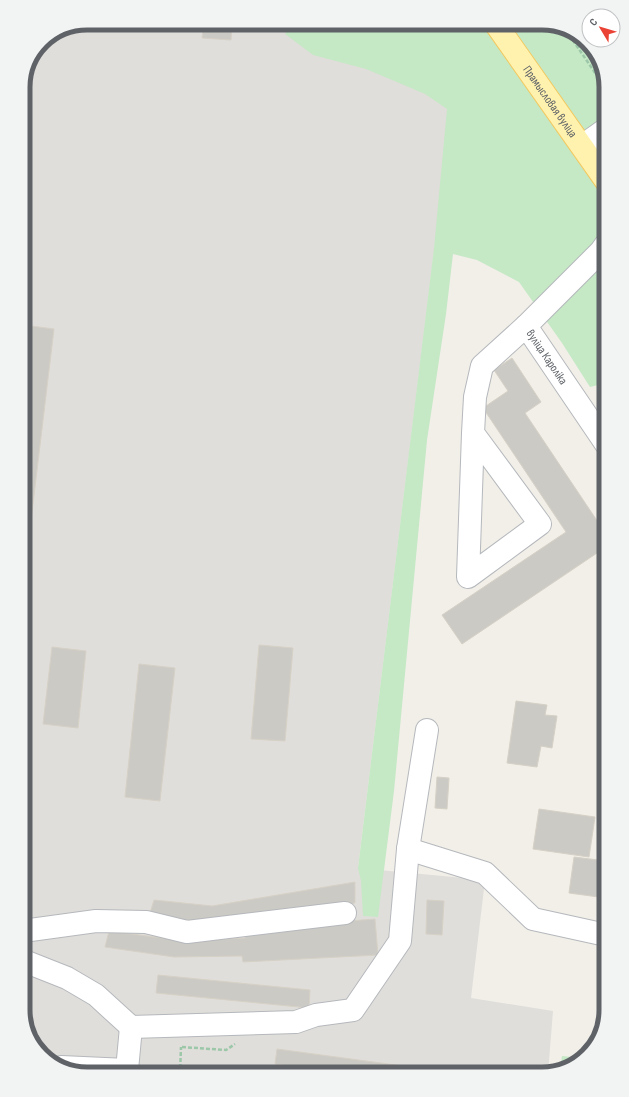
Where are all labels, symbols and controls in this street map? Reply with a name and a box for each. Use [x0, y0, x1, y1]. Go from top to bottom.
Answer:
north arrow [581, 8, 621, 48]
text: С [587, 16, 601, 28]
street label: Прамысловая вуліца [519, 63, 580, 141]
street label: вуліца Кароліка [523, 327, 571, 388]

